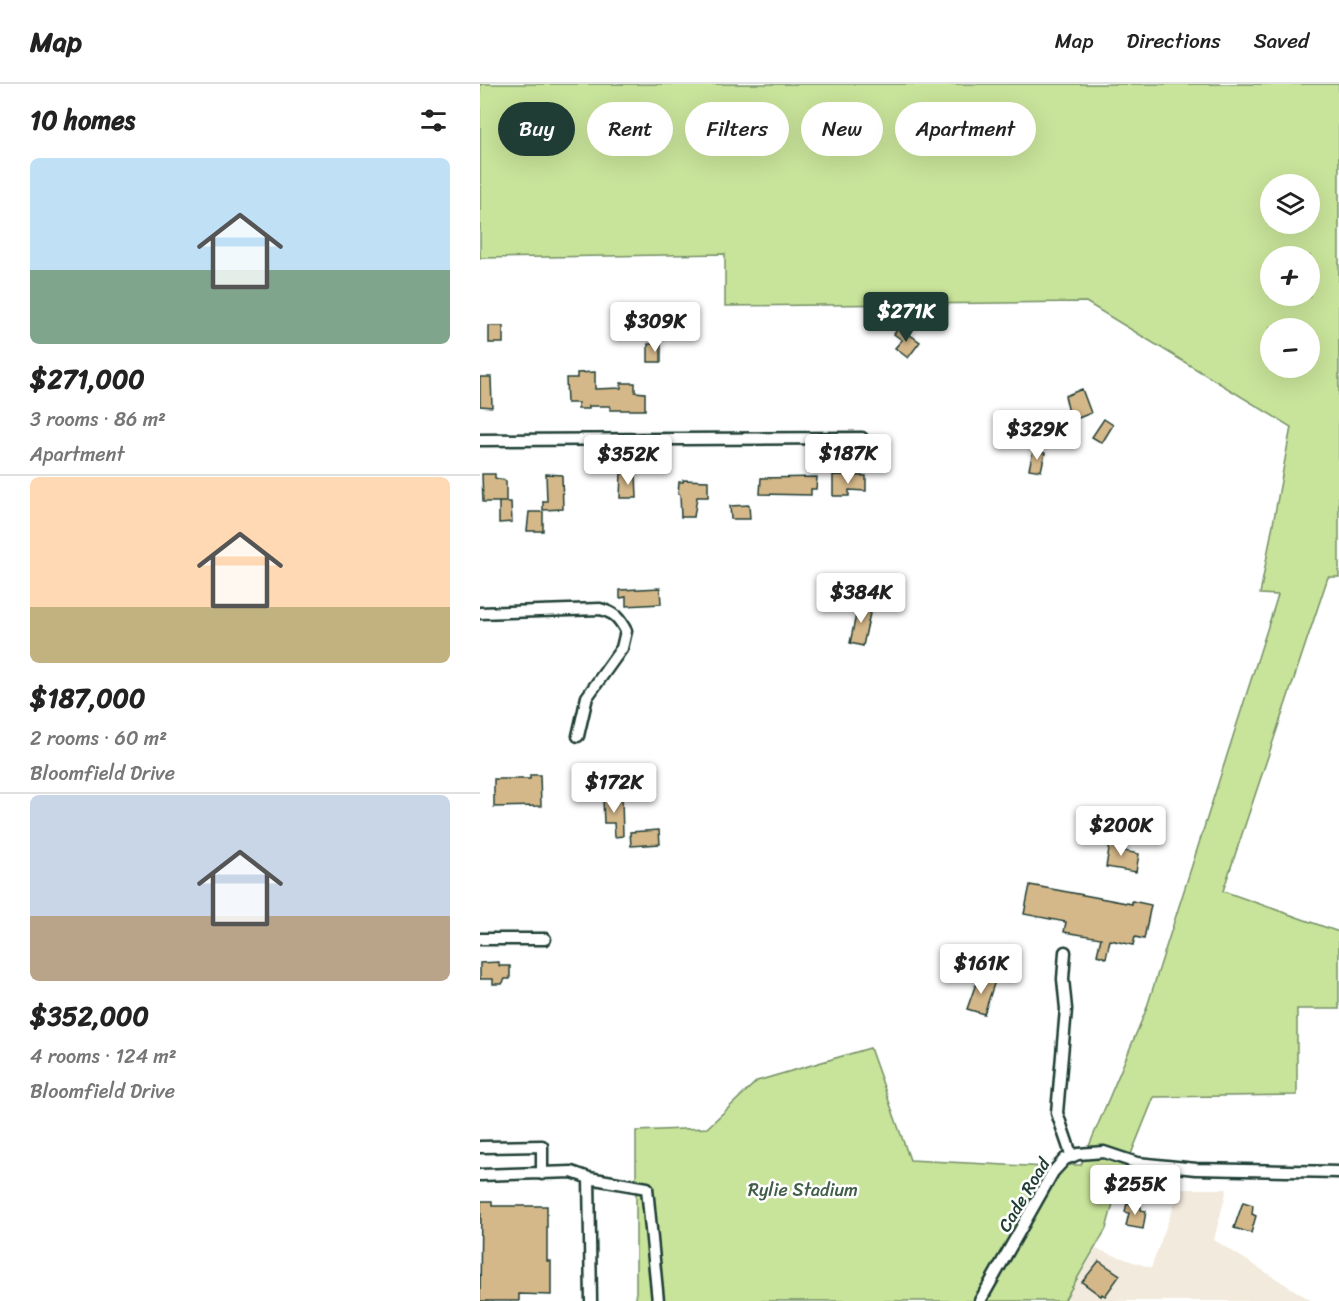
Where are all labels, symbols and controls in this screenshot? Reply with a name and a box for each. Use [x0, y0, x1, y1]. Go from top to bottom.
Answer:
text: Map [30, 17, 82, 66]
text: Map [1055, 22, 1093, 60]
text: Directions [1126, 22, 1221, 60]
text: Saved [1254, 22, 1309, 60]
text: 10 homes [30, 97, 135, 143]
chip: Buy [498, 102, 575, 156]
chip: Rent [587, 102, 673, 156]
chip: Filters [685, 102, 789, 156]
chip: New [801, 102, 883, 156]
chip: Apartment [895, 102, 1036, 156]
icon: filters [417, 104, 450, 137]
map controls [1260, 174, 1320, 378]
button: layers [1260, 174, 1320, 234]
icon: home [186, 197, 294, 305]
button: + [1260, 246, 1320, 306]
pin: $271K [864, 292, 948, 343]
text: $271K [877, 294, 935, 329]
pin: $309K [613, 302, 697, 353]
text: $309K [624, 304, 686, 339]
button: − [1260, 318, 1320, 378]
text: $271,000 [30, 356, 145, 402]
text: 3 rooms · 86 m² [30, 402, 166, 437]
pin: $329K [995, 410, 1079, 461]
text: $329K [1007, 412, 1067, 447]
pin: $187K [806, 434, 890, 485]
pin: $352K [586, 435, 670, 486]
text: $187K [819, 436, 877, 471]
text: Apartment [30, 437, 124, 472]
text: $352K [598, 437, 658, 472]
icon: home [186, 516, 294, 624]
pin: $384K [819, 573, 903, 624]
text: $384K [830, 575, 892, 610]
text: $187,000 [30, 675, 145, 721]
text: 2 rooms · 60 m² [30, 721, 167, 756]
text: Bloomfield Drive [30, 756, 175, 791]
pin: $172K [572, 763, 656, 814]
text: $172K [585, 765, 643, 800]
pin: $200K [1079, 806, 1163, 857]
text: $200K [1090, 808, 1152, 843]
icon: home [186, 834, 294, 942]
pin: $161K [939, 944, 1023, 995]
text: $161K [954, 946, 1008, 981]
text: $352,000 [30, 993, 149, 1039]
text: 4 rooms · 124 m² [30, 1039, 177, 1074]
text: Bloomfield Drive [30, 1074, 175, 1109]
street label: Cade Road [989, 1150, 1060, 1238]
pin: $255K [1093, 1165, 1177, 1216]
text: $255K [1104, 1167, 1166, 1202]
park label: Rylie Stadium [748, 1174, 858, 1206]

